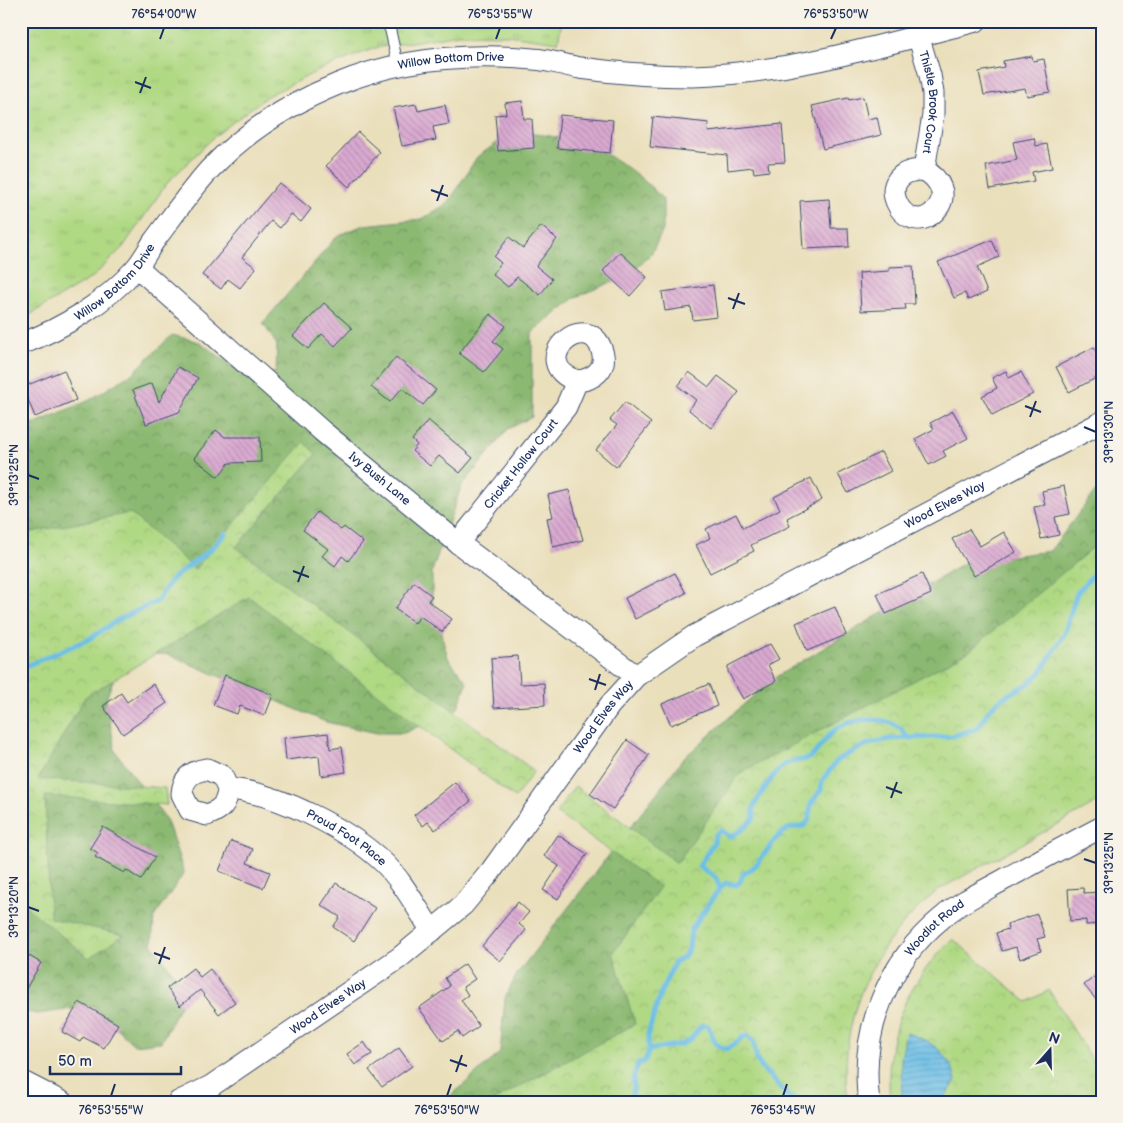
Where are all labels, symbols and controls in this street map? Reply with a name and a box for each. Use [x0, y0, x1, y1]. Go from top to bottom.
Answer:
text: 76°54'00"W [132, 7, 197, 22]
text: 76°53'55"W [468, 7, 532, 22]
text: 76°53'50"W [804, 7, 868, 22]
street label: Thistle Brook Court [915, 49, 941, 155]
street label: Willow Bottom Drive [397, 50, 504, 73]
street label: Willow Bottom Drive [72, 241, 158, 324]
text: 39°13'30"N [1102, 401, 1117, 463]
street label: Cricket Hollow Court [481, 416, 562, 512]
text: 39°13'25"N [7, 444, 22, 506]
street label: Ivy Bush Lane [345, 449, 413, 509]
street label: Wood Elves Way [902, 477, 988, 532]
street label: Wood Elves Way [571, 677, 637, 757]
street label: Proud Foot Place [304, 806, 389, 869]
text: 39°13'25"N [1102, 832, 1117, 894]
text: 39°13'20"N [7, 876, 22, 938]
street label: Woodlot Road [902, 896, 967, 959]
street label: Wood Elves Way [287, 975, 369, 1038]
north arrow [1026, 1026, 1076, 1076]
text: N [1046, 1028, 1062, 1048]
scale bar [50, 1043, 181, 1075]
text: 50 m [58, 1052, 92, 1071]
text: 76°53'55"W [79, 1103, 143, 1118]
text: 76°53'50"W [415, 1103, 479, 1118]
text: 76°53'45"W [750, 1103, 816, 1118]

